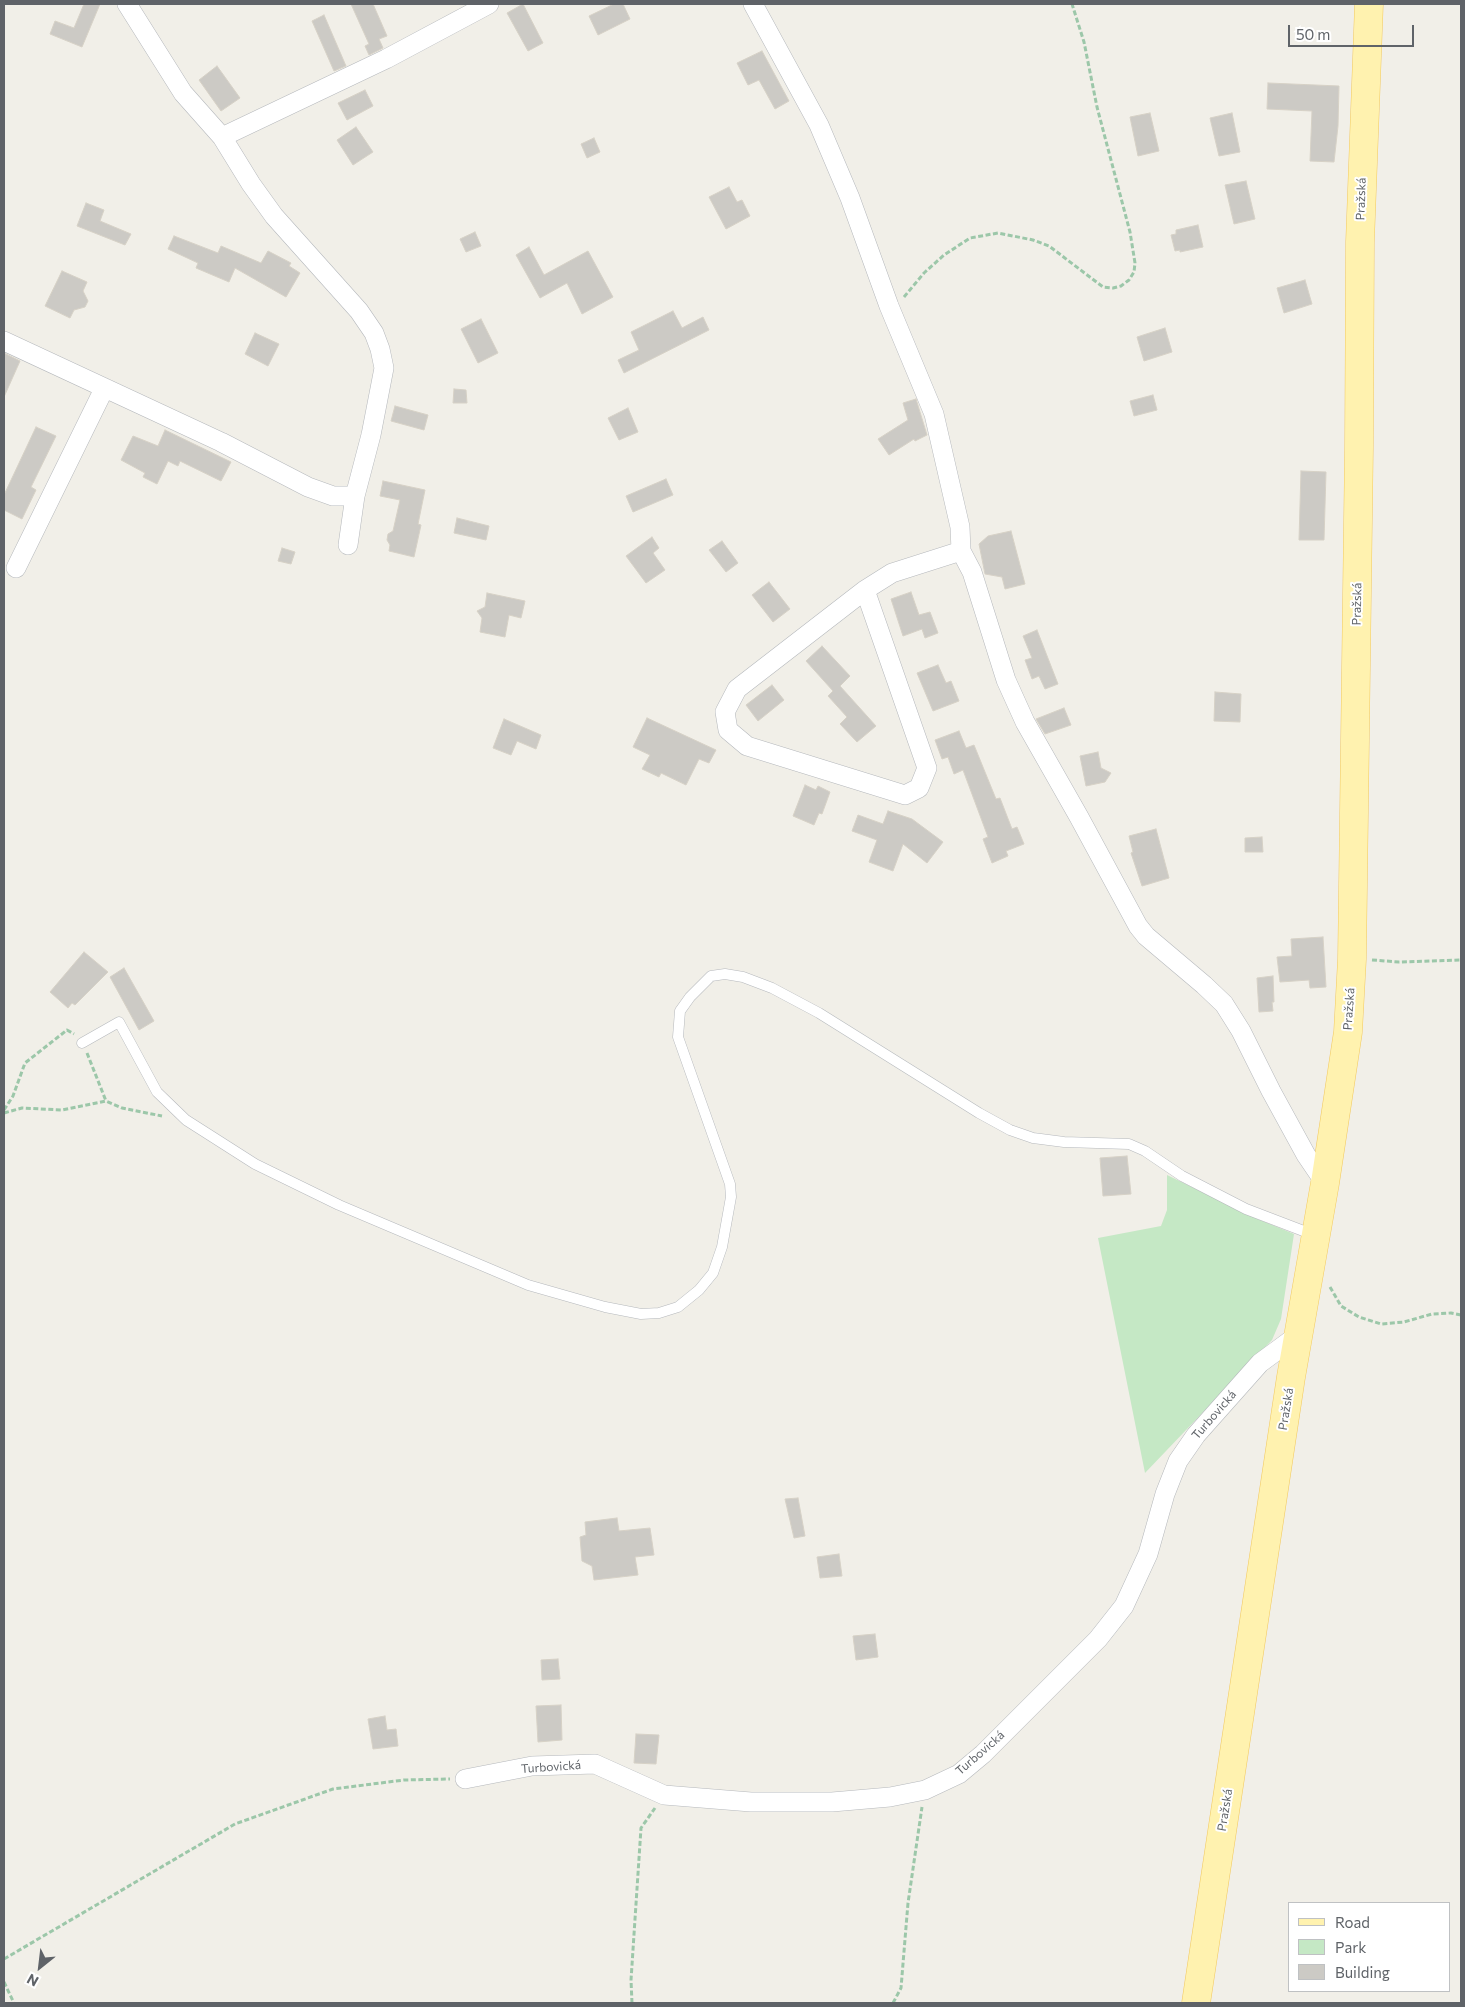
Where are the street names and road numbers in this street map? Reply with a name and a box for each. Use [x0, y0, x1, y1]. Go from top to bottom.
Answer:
street label: Pražská [1353, 177, 1369, 221]
street label: Pražská [1349, 583, 1365, 625]
street label: Pražská [1340, 987, 1358, 1031]
street label: Pražská [1276, 1387, 1296, 1431]
street label: Turbovická [1189, 1388, 1239, 1442]
street label: Turbovická [953, 1728, 1007, 1778]
street label: Turbovická [521, 1758, 581, 1776]
street label: Pražská [1215, 1788, 1235, 1832]

